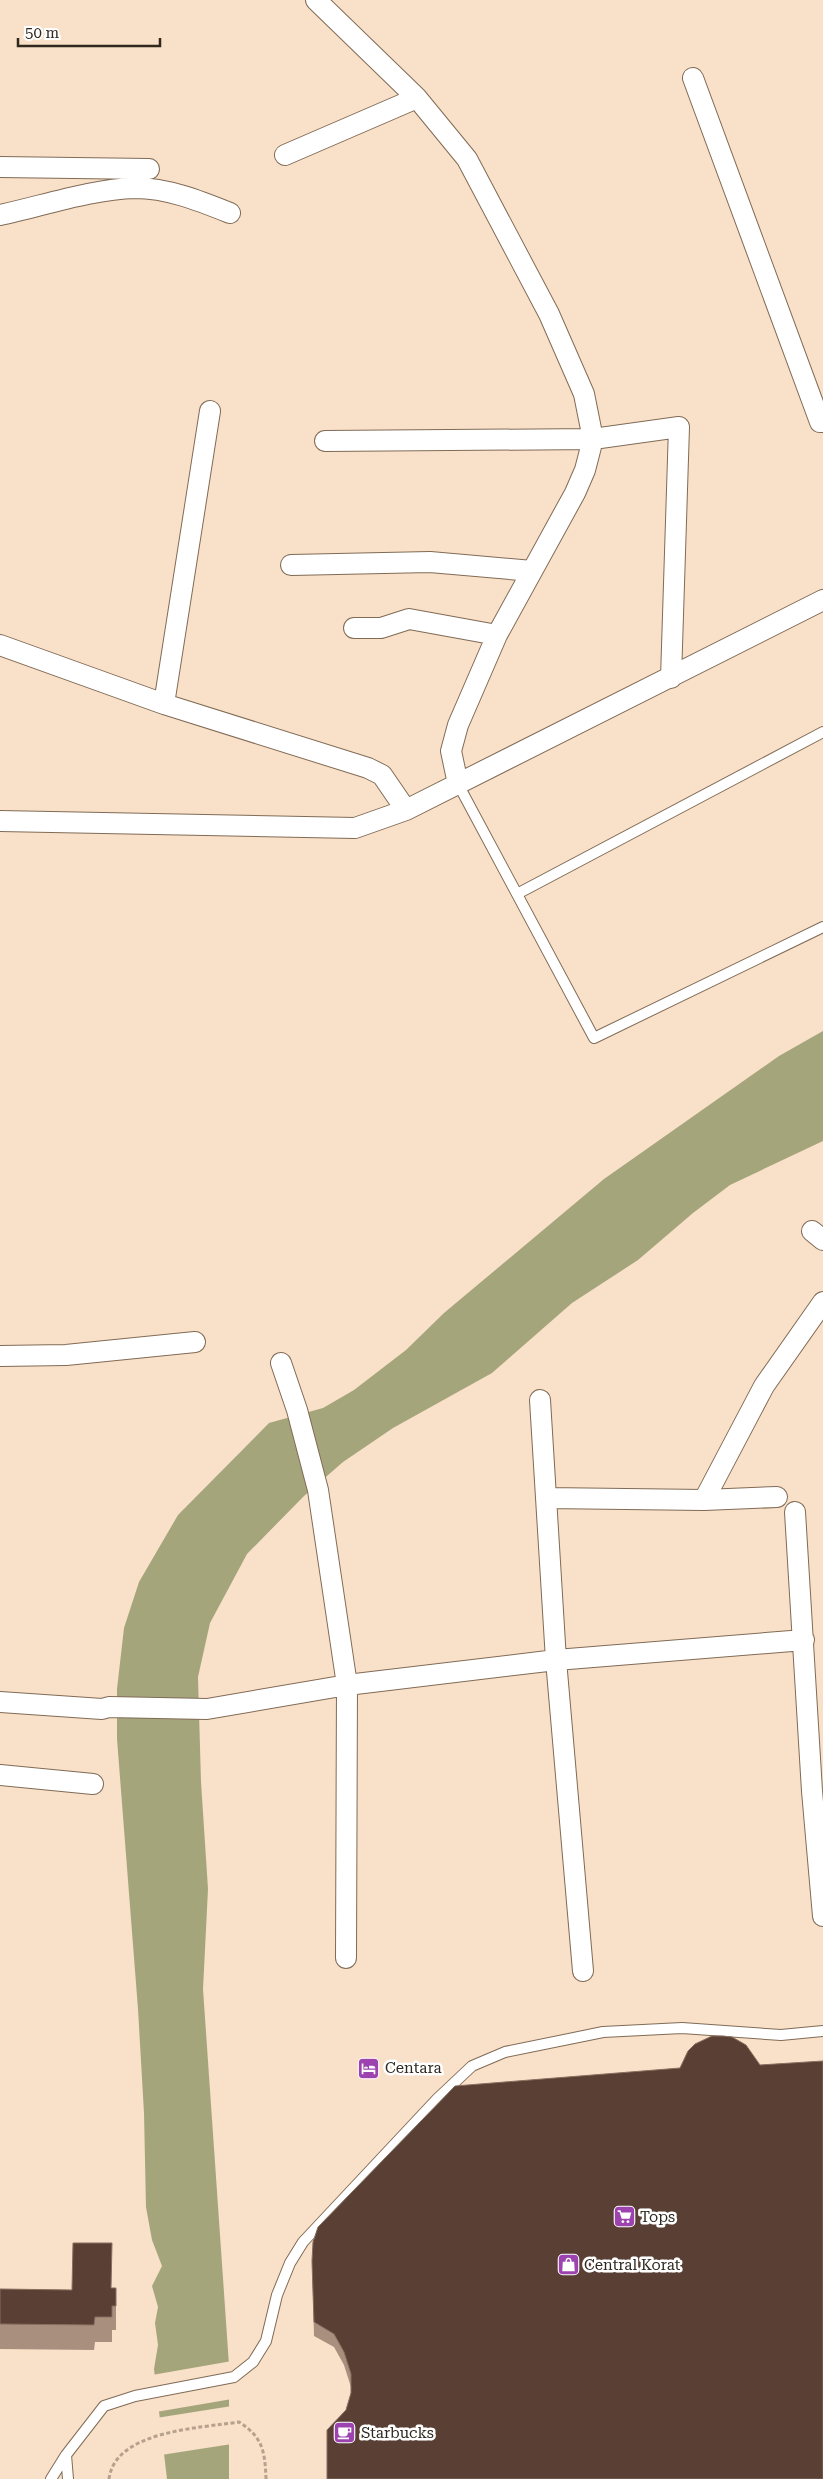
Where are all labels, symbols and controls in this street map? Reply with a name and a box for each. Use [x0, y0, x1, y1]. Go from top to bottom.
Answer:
scale bar [18, 15, 160, 47]
text: 50 m [25, 24, 60, 42]
hotel icon: Centara [357, 2056, 381, 2080]
place label: Centara [385, 2059, 442, 2077]
supermarket icon: Tops [612, 2205, 636, 2229]
place label: Tops [640, 2208, 675, 2226]
shop icon: Central Korat [556, 2253, 580, 2277]
place label: Central Korat [584, 2256, 681, 2274]
cafe icon: Starbucks [333, 2421, 357, 2445]
place label: Starbucks [361, 2424, 434, 2442]

